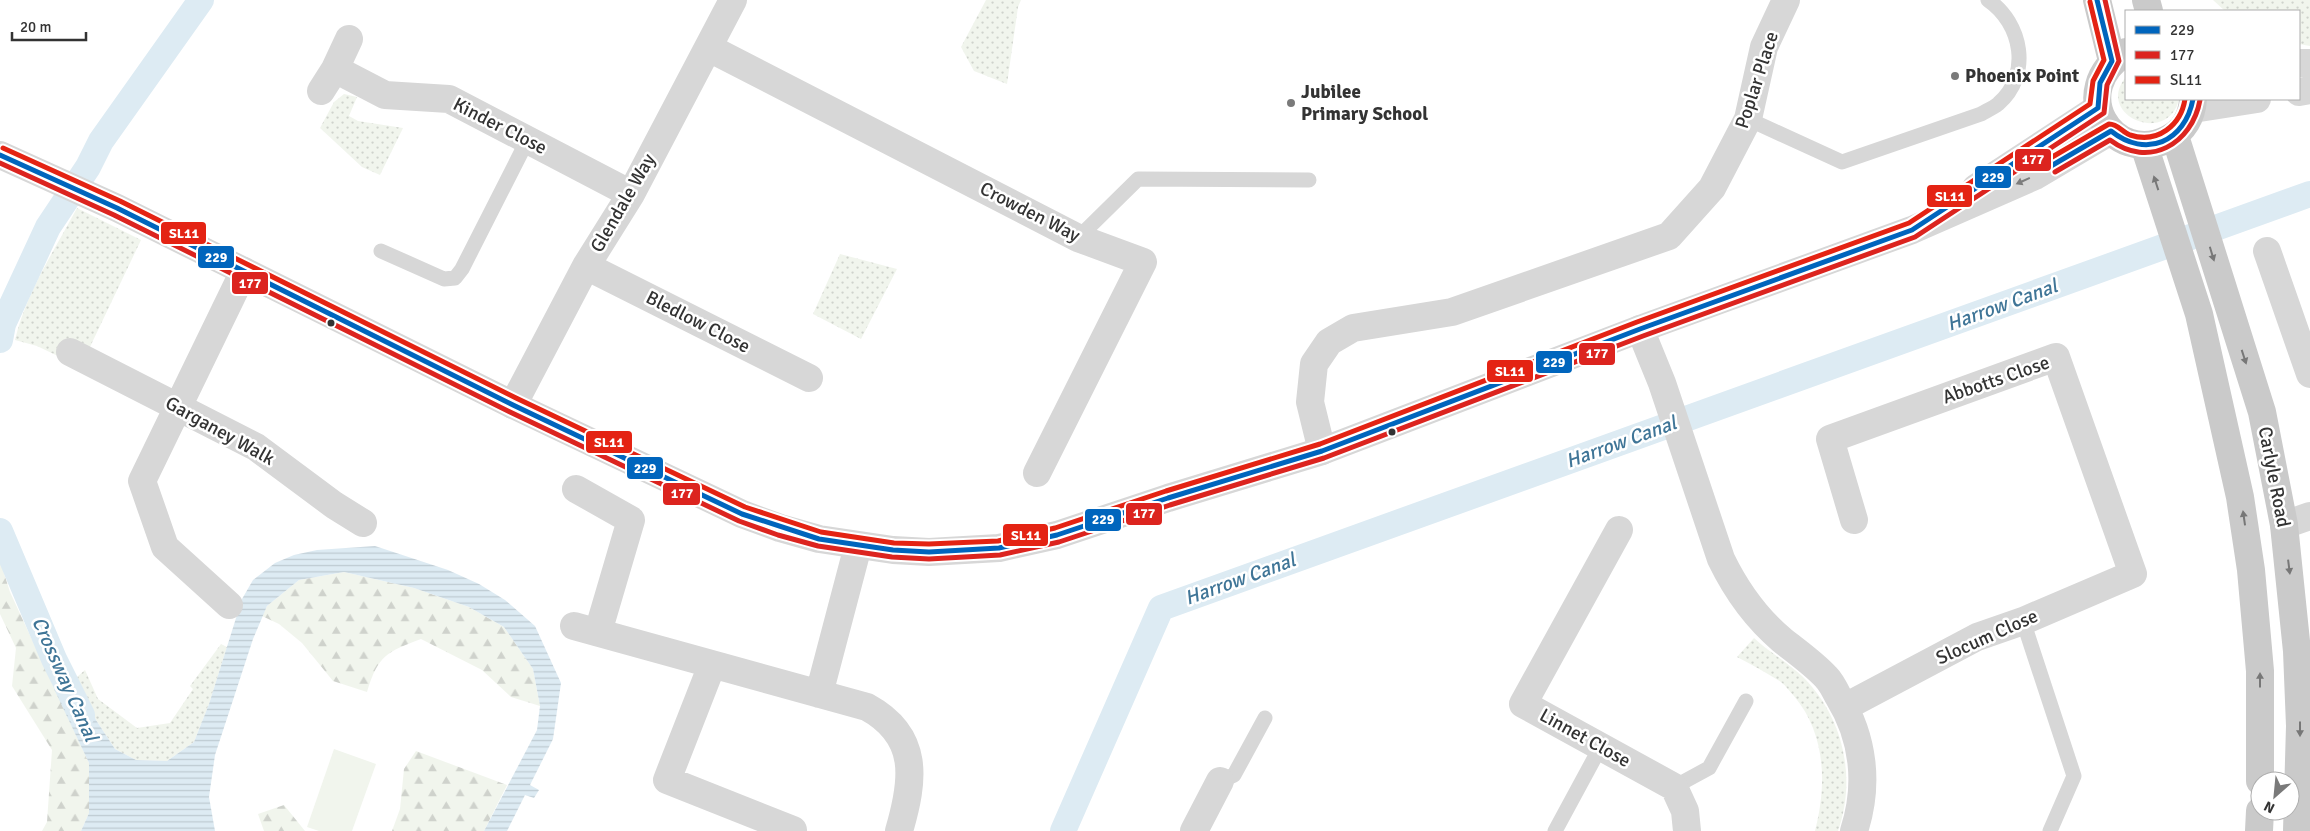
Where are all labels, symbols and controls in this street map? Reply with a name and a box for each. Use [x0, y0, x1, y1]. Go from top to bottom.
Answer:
scale bar [12, 10, 86, 42]
legend [2125, 10, 2300, 100]
text: 20 m [20, 18, 51, 36]
text: 229 [2170, 21, 2194, 39]
street label: Poplar Place [1730, 28, 1784, 132]
text: 177 [2170, 46, 2194, 64]
place label: Phoenix Point [1965, 64, 2079, 88]
marker: Phoenix Point [1949, 70, 1961, 82]
text: SL11 [2170, 71, 2202, 89]
place label: Jubilee Primary School [1301, 80, 1428, 126]
street label: Kinder Close [449, 92, 551, 160]
marker: Jubilee Primary School [1285, 97, 1297, 109]
line badge: 177 [2014, 148, 2052, 172]
street label: Glendale Way [585, 149, 661, 257]
text: 177 [2022, 151, 2045, 168]
line badge: 229 [1974, 165, 2012, 189]
text: 229 [1982, 169, 2005, 186]
one-way arrow [2152, 175, 2160, 190]
street label: Crowden Way [976, 176, 1084, 248]
one-way arrow [2016, 178, 2030, 186]
line badge: SL11 [1926, 184, 1973, 208]
text: SL11 [1935, 188, 1966, 205]
line badge: SL11 [160, 221, 207, 245]
text: SL11 [169, 225, 200, 242]
line badge: 229 [197, 245, 235, 269]
one-way arrow [2208, 247, 2216, 262]
text: 229 [205, 249, 228, 266]
line badge: 177 [231, 271, 269, 295]
water label: Harrow Canal [1943, 273, 2063, 337]
text: 177 [239, 275, 262, 292]
street label: Bledlow Close [642, 285, 754, 359]
unlabelled marker [326, 318, 336, 328]
line badge: 177 [1578, 342, 1616, 366]
text: 177 [1586, 345, 1609, 362]
one-way arrow [2241, 349, 2249, 364]
line badge: 229 [1535, 350, 1573, 374]
street label: Abbotts Close [1939, 350, 2053, 410]
text: 229 [1543, 354, 1566, 371]
line badge: SL11 [1486, 359, 1534, 383]
text: SL11 [1495, 363, 1526, 380]
street label: Garganey Walk [161, 391, 279, 471]
water label: Harrow Canal [1562, 410, 1682, 474]
street label: Carlyle Road [2252, 425, 2296, 529]
unlabelled marker [1387, 427, 1397, 437]
line badge: SL11 [585, 430, 633, 454]
text: SL11 [594, 434, 625, 451]
line badge: 229 [626, 456, 664, 480]
text: 229 [634, 460, 657, 477]
line badge: 177 [662, 482, 701, 506]
text: 177 [671, 485, 694, 502]
line badge: 177 [1125, 502, 1163, 526]
text: 177 [1133, 505, 1156, 522]
line badge: 229 [1084, 508, 1122, 532]
one-way arrow [2239, 510, 2247, 526]
text: 229 [1092, 511, 1115, 528]
line badge: SL11 [1002, 523, 1049, 547]
text: SL11 [1011, 527, 1042, 544]
water label: Harrow Canal [1181, 547, 1301, 611]
one-way arrow [2285, 559, 2293, 575]
street label: Slocum Close [1932, 604, 2042, 670]
water label: Crossway Canal [26, 613, 105, 747]
one-way arrow [2256, 672, 2264, 688]
street label: Linnet Close [1535, 703, 1635, 773]
one-way arrow [2296, 721, 2304, 737]
north arrow [2250, 771, 2300, 821]
text: N [2261, 797, 2278, 817]

